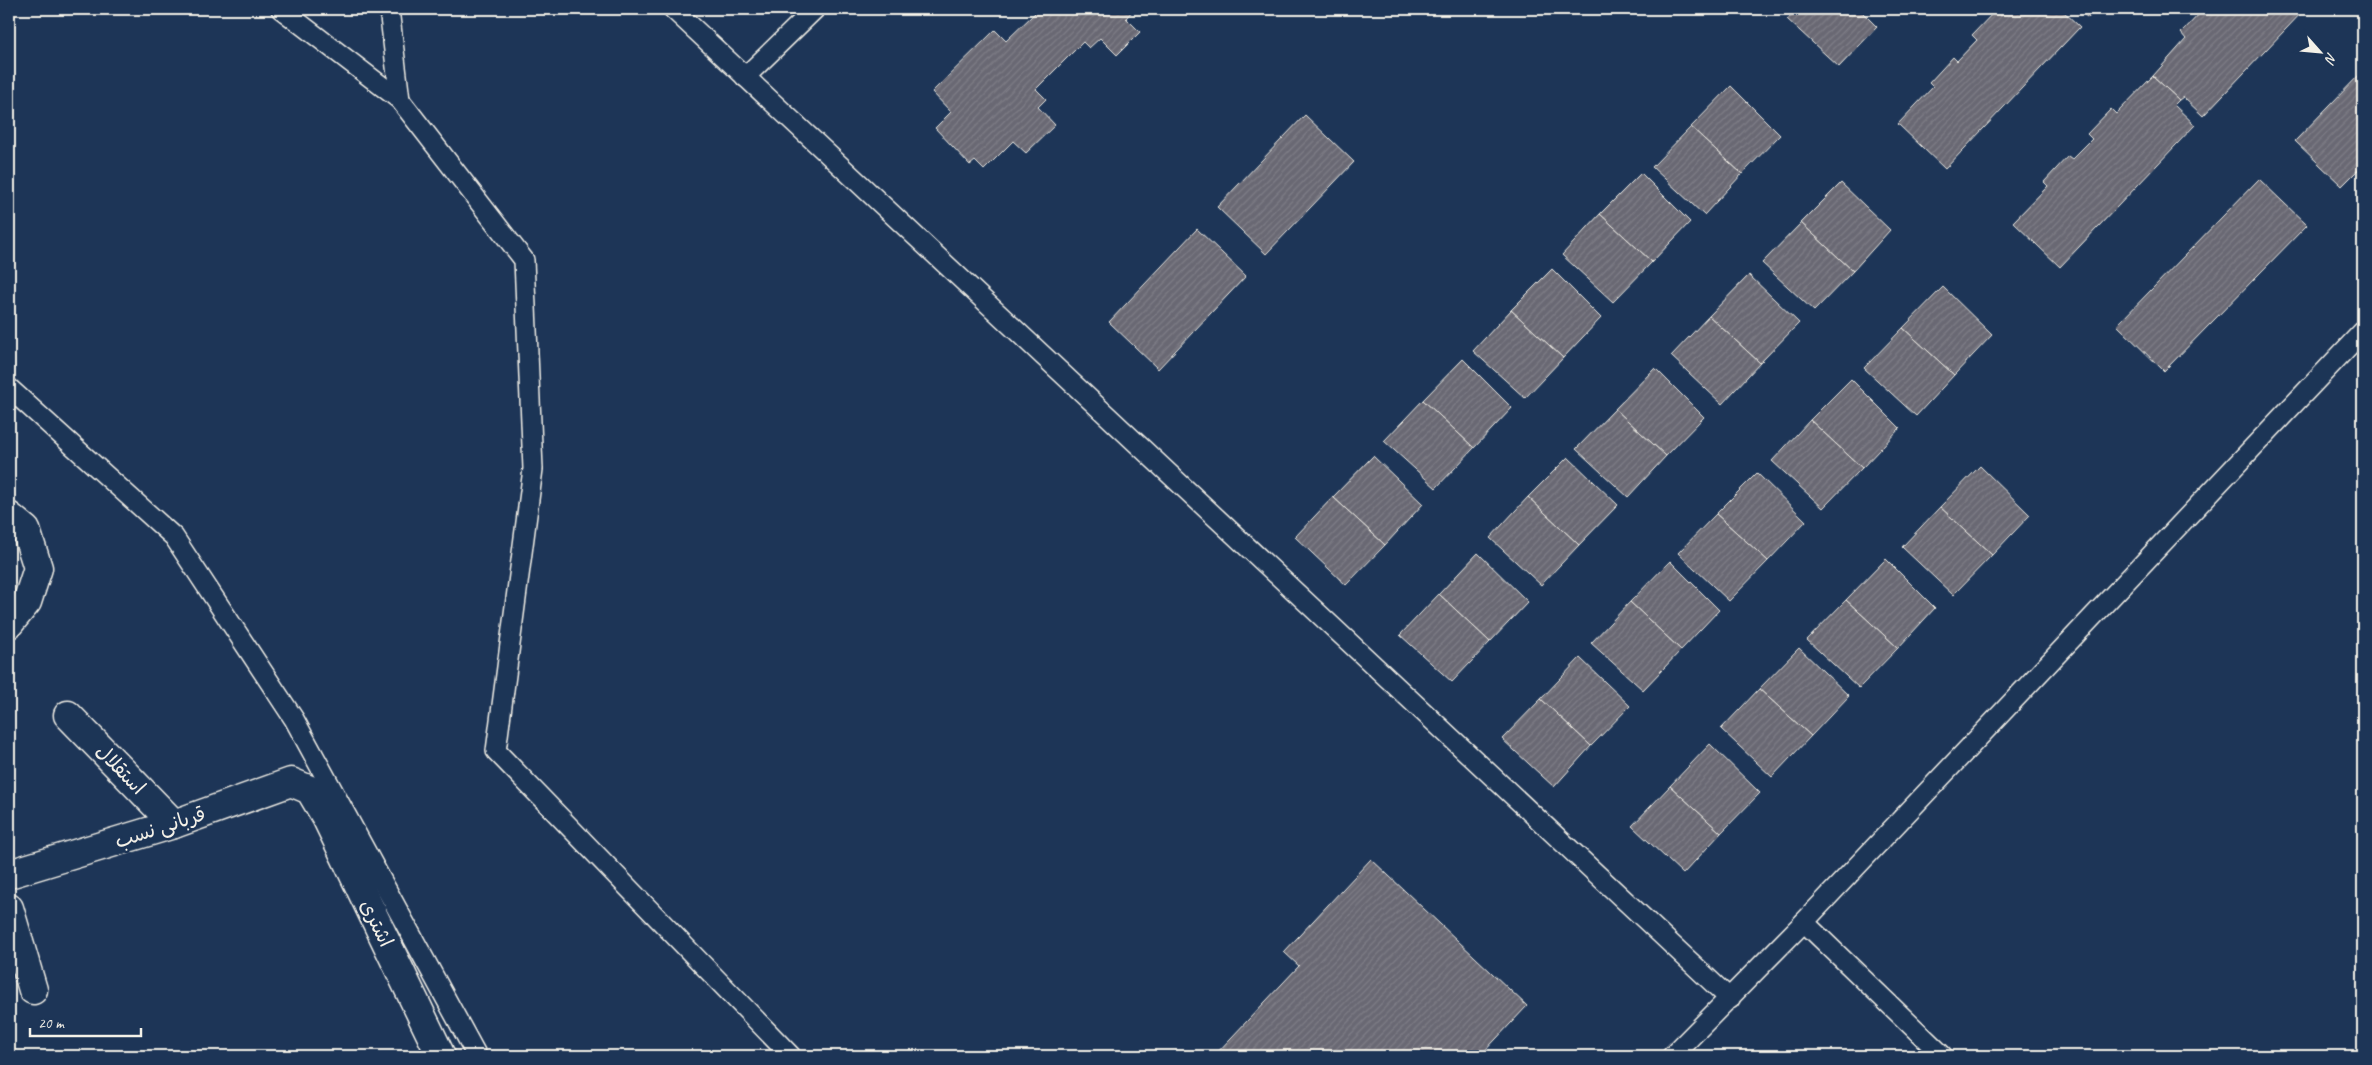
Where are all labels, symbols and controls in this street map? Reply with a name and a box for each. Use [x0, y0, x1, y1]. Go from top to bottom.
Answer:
north arrow [2294, 28, 2344, 78]
text: N [2321, 50, 2341, 67]
street label: استقلال [90, 739, 151, 800]
street label: قربانی نسب [112, 801, 209, 854]
street label: اشتری [354, 895, 399, 951]
scale bar [30, 1005, 141, 1037]
text: 20 m [38, 1014, 65, 1033]

